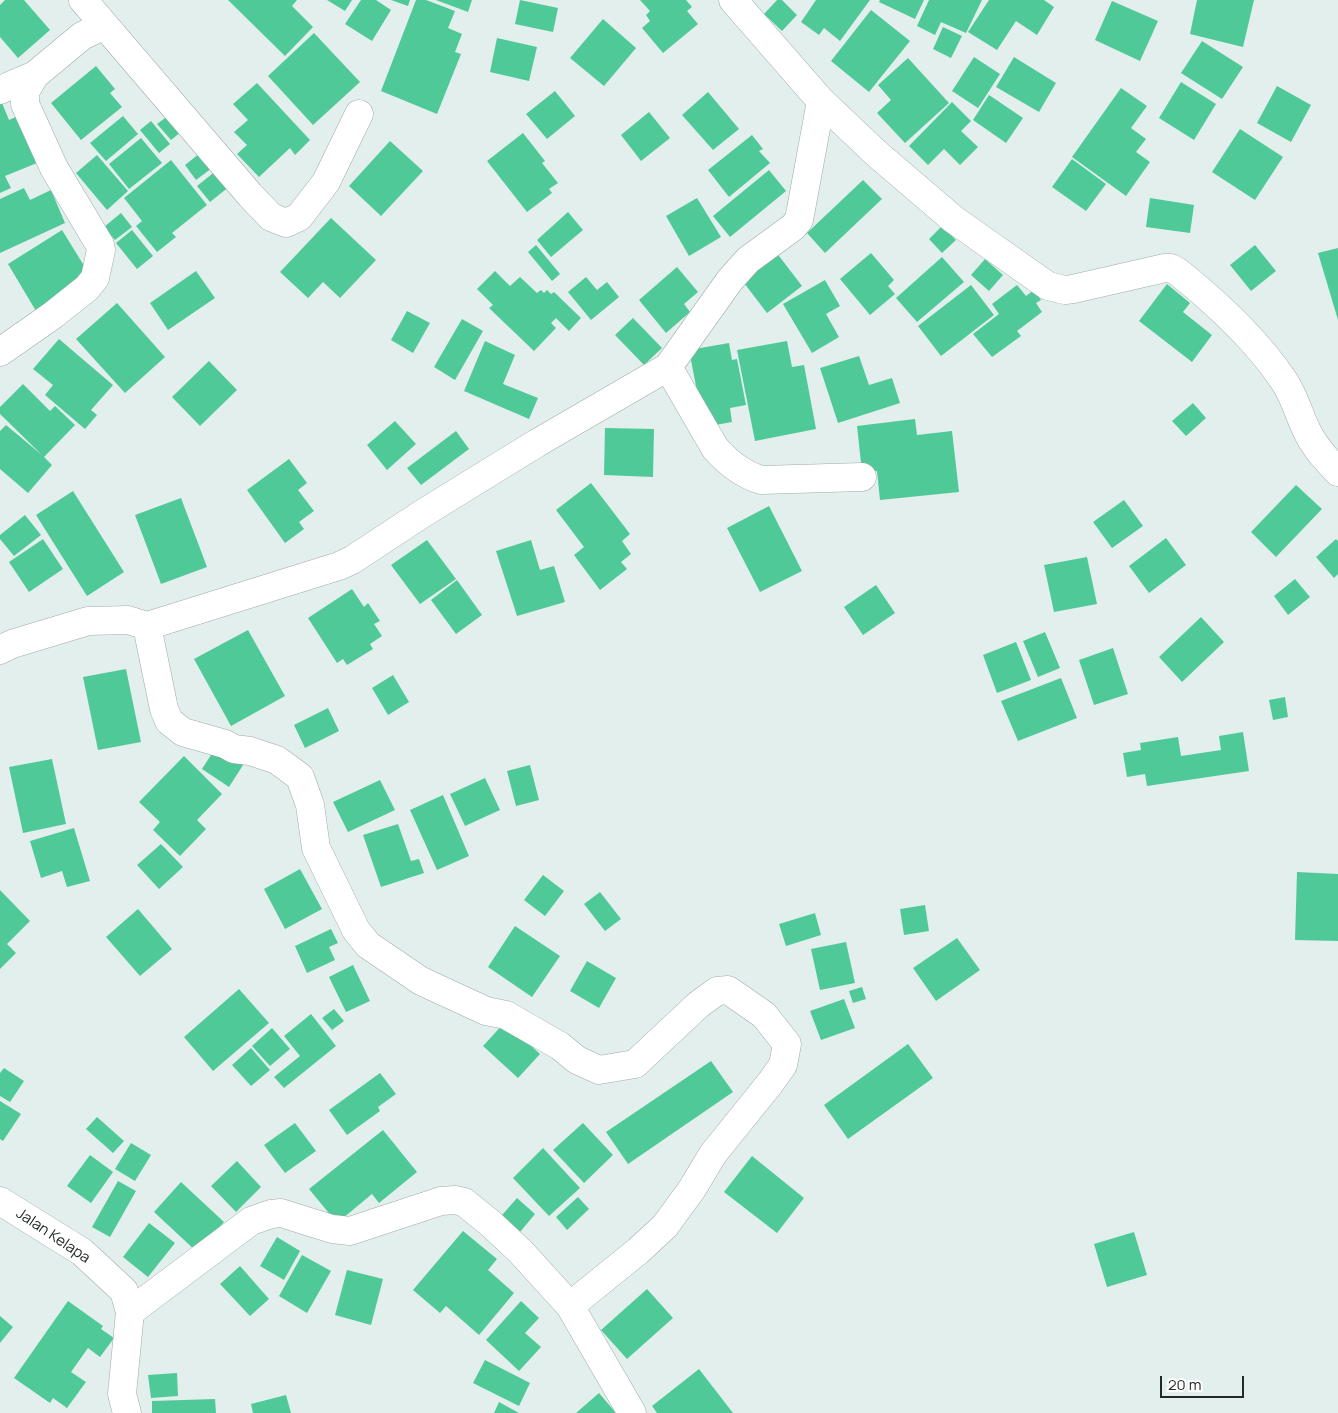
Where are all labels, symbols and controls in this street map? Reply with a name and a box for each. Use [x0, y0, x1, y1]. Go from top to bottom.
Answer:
street label: Jalan Kelapa [13, 1205, 93, 1267]
scale bar [1163, 1366, 1247, 1398]
text: 20 m [1168, 1374, 1201, 1395]

